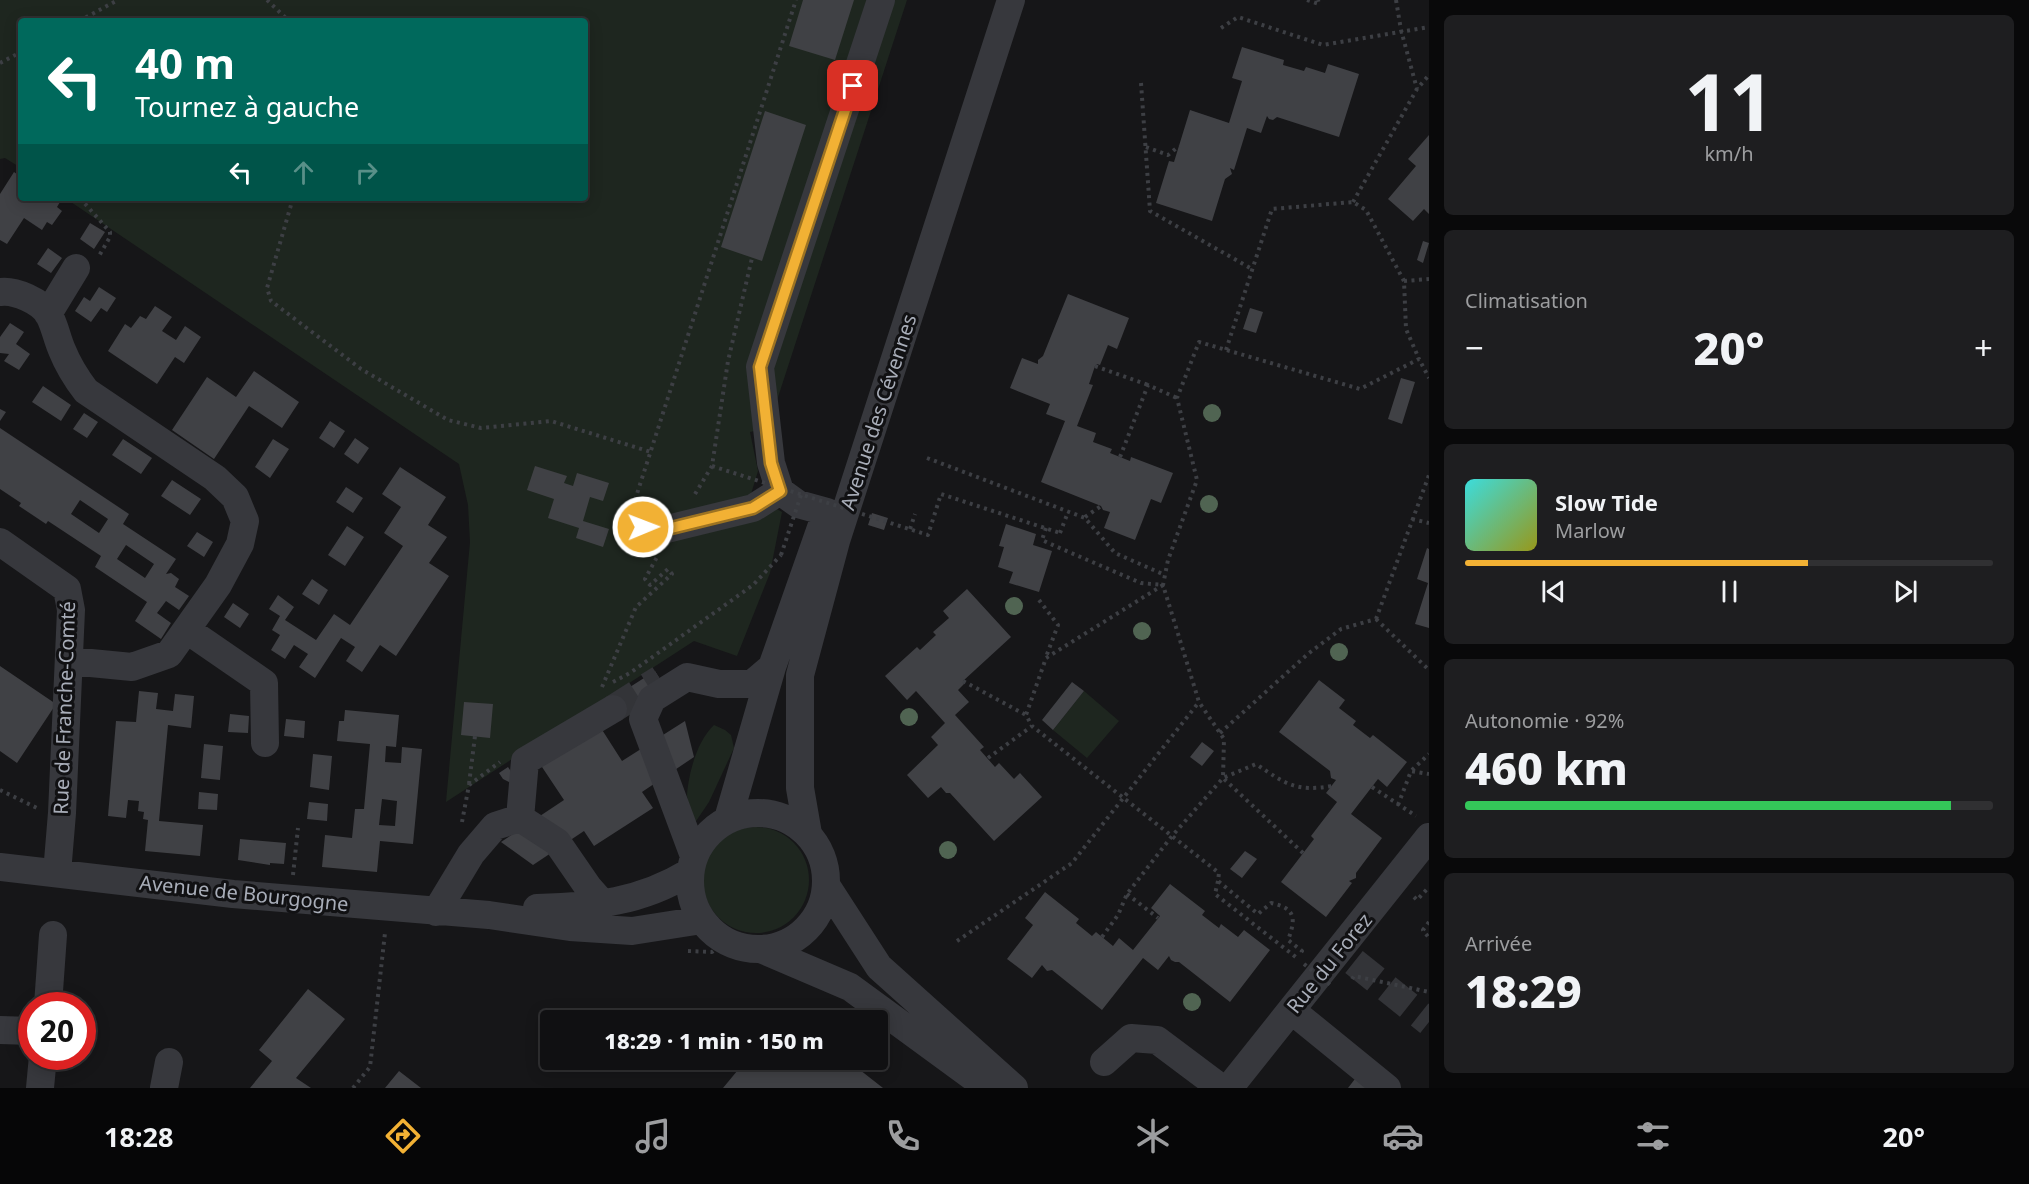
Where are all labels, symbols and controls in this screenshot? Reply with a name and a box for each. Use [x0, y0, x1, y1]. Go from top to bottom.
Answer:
text: 40 m [135, 34, 235, 91]
icon: left [36, 42, 114, 120]
text: 11 [1684, 48, 1774, 154]
pin [827, 60, 878, 111]
icon: arrive [836, 69, 869, 102]
text: Tournez à gauche [135, 88, 359, 125]
text: km/h [1704, 140, 1754, 167]
icon: left [224, 156, 257, 189]
icon: ahead [287, 156, 320, 189]
icon: right [350, 156, 383, 189]
text: Climatisation [1465, 287, 1588, 314]
street label: Avenue des Cévennes [834, 311, 922, 513]
text: 20° [1693, 317, 1765, 378]
text: − [1465, 325, 1484, 370]
text: + [1974, 325, 1993, 370]
text: Slow Tide [1555, 487, 1658, 517]
position arrow [611, 495, 675, 559]
text: Marlow [1555, 517, 1625, 544]
icon: previous [1537, 575, 1570, 608]
icon: pause [1713, 575, 1746, 608]
icon: next [1889, 575, 1922, 608]
street label: Rue de Franche-Comté [47, 601, 81, 815]
text: Autonomie · 92% [1465, 707, 1624, 734]
text: 460 km [1465, 737, 1628, 798]
street label: Avenue de Bourgogne [138, 869, 350, 917]
street label: Rue du Forez [1280, 907, 1378, 1019]
text: Arrivée [1465, 930, 1532, 957]
text: 18:29 [1465, 960, 1582, 1021]
speed limit sign: 20 [18, 992, 96, 1070]
text: 18:29 · 1 min · 150 m [604, 1025, 824, 1055]
icon: directions [382, 1115, 424, 1157]
icon: music [632, 1115, 674, 1157]
icon: phone [882, 1115, 924, 1157]
icon: climate [1132, 1115, 1174, 1157]
icon: car [1382, 1115, 1424, 1157]
icon: filters [1632, 1115, 1674, 1157]
text: 18:28 [104, 1118, 173, 1155]
text: 20° [1883, 1118, 1925, 1155]

